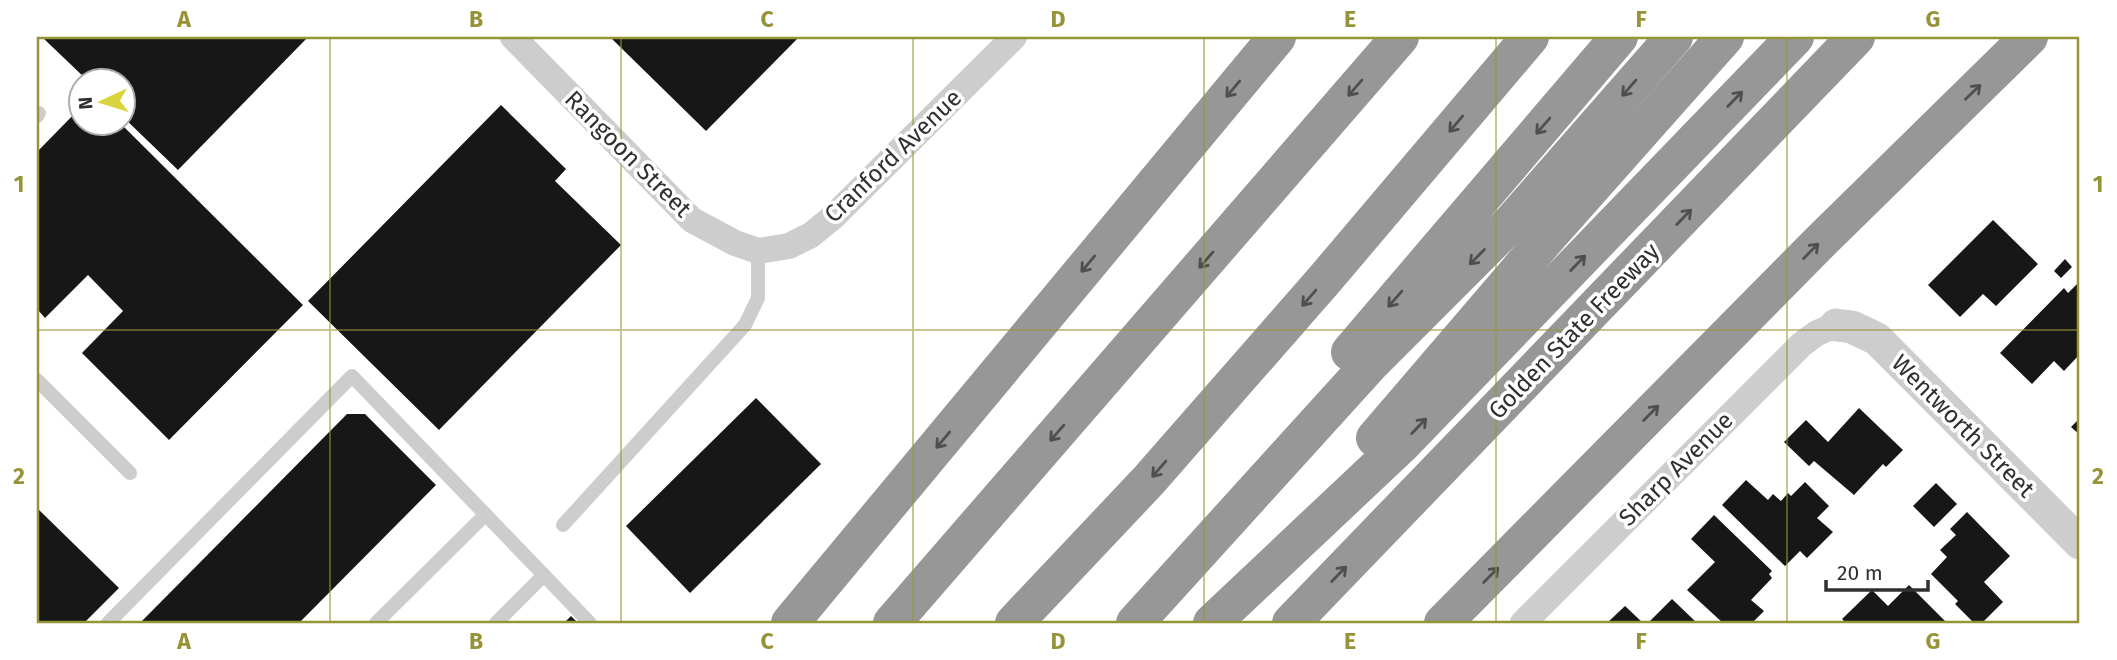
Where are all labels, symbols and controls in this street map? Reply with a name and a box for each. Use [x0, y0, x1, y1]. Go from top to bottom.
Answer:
text: A [176, 5, 191, 33]
text: B [469, 5, 483, 33]
text: C [760, 5, 774, 33]
text: D [1051, 5, 1066, 33]
text: E [1344, 5, 1356, 33]
text: F [1635, 5, 1647, 33]
text: G [1926, 5, 1940, 33]
north arrow [66, 66, 136, 136]
one-way arrow [1347, 79, 1363, 97]
one-way arrow [1621, 79, 1637, 97]
one-way arrow [1225, 80, 1241, 98]
one-way arrow [1964, 83, 1981, 100]
street label: Cranford Avenue [819, 84, 967, 228]
street label: Rangoon Street [559, 85, 697, 223]
one-way arrow [1727, 91, 1744, 108]
text: N [74, 96, 97, 110]
one-way arrow [1448, 114, 1464, 132]
one-way arrow [1535, 117, 1551, 135]
text: 1 [14, 170, 24, 198]
text: 1 [2093, 170, 2103, 198]
one-way arrow [1675, 209, 1692, 226]
street label: Golden State Freeway [1483, 237, 1665, 425]
one-way arrow [1802, 243, 1819, 260]
one-way arrow [1469, 248, 1486, 265]
one-way arrow [1198, 251, 1214, 269]
one-way arrow [1569, 254, 1586, 271]
one-way arrow [1080, 255, 1096, 273]
one-way arrow [1301, 288, 1317, 306]
one-way arrow [1387, 289, 1403, 307]
street label: Wentworth Street [1886, 349, 2040, 503]
one-way arrow [1642, 405, 1659, 422]
street label: Sharp Avenue [1613, 406, 1739, 532]
one-way arrow [1411, 418, 1428, 435]
one-way arrow [1049, 423, 1065, 441]
one-way arrow [935, 430, 951, 448]
one-way arrow [1151, 460, 1167, 478]
text: 2 [13, 462, 25, 490]
text: 2 [2092, 462, 2104, 490]
scale bar [1826, 548, 1928, 592]
text: 20 m [1837, 560, 1883, 586]
one-way arrow [1330, 566, 1347, 583]
one-way arrow [1482, 566, 1499, 583]
text: A [176, 627, 191, 655]
text: B [469, 627, 483, 655]
text: C [760, 627, 774, 655]
text: D [1051, 627, 1066, 655]
text: E [1344, 627, 1356, 655]
text: F [1635, 627, 1647, 655]
text: G [1926, 627, 1940, 655]

